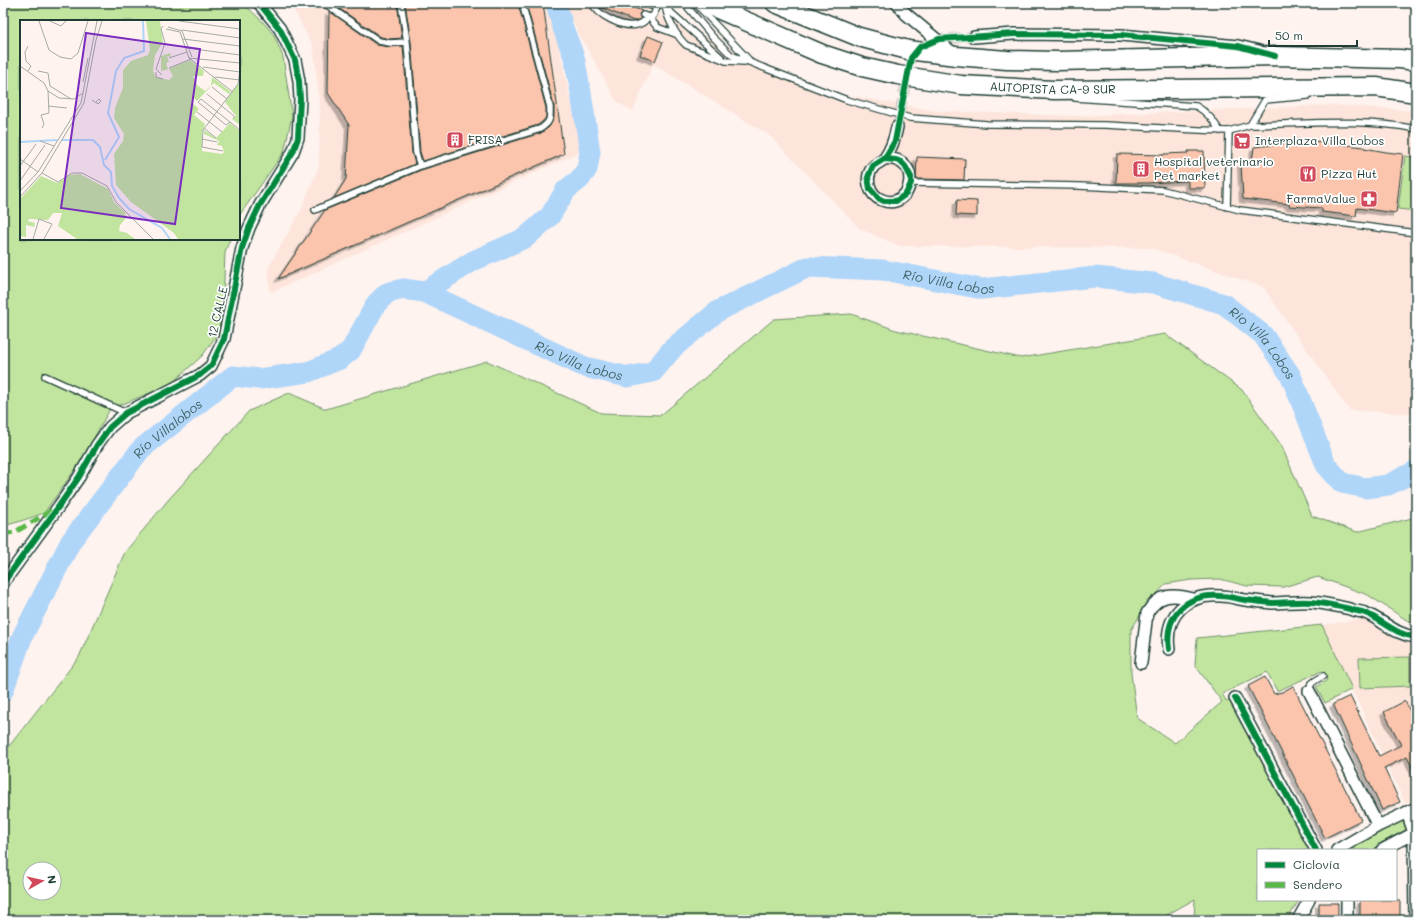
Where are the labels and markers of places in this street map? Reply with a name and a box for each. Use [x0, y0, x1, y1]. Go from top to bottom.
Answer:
building icon: FRISA [445, 130, 465, 150]
place label: FRISA [468, 131, 503, 147]
supermarket icon: Interplaza Villa Lobos [1232, 131, 1252, 151]
place label: Interplaza Villa Lobos [1255, 132, 1384, 148]
place label: Hospital veterinario Pet market [1154, 153, 1273, 183]
building icon: Hospital veterinario Pet market [1131, 159, 1151, 179]
restaurant icon: Pizza Hut [1298, 164, 1318, 184]
place label: Pizza Hut [1321, 165, 1377, 181]
pharmacy icon: FarmaValue [1359, 189, 1379, 209]
place label: FarmaValue [1287, 190, 1356, 206]

